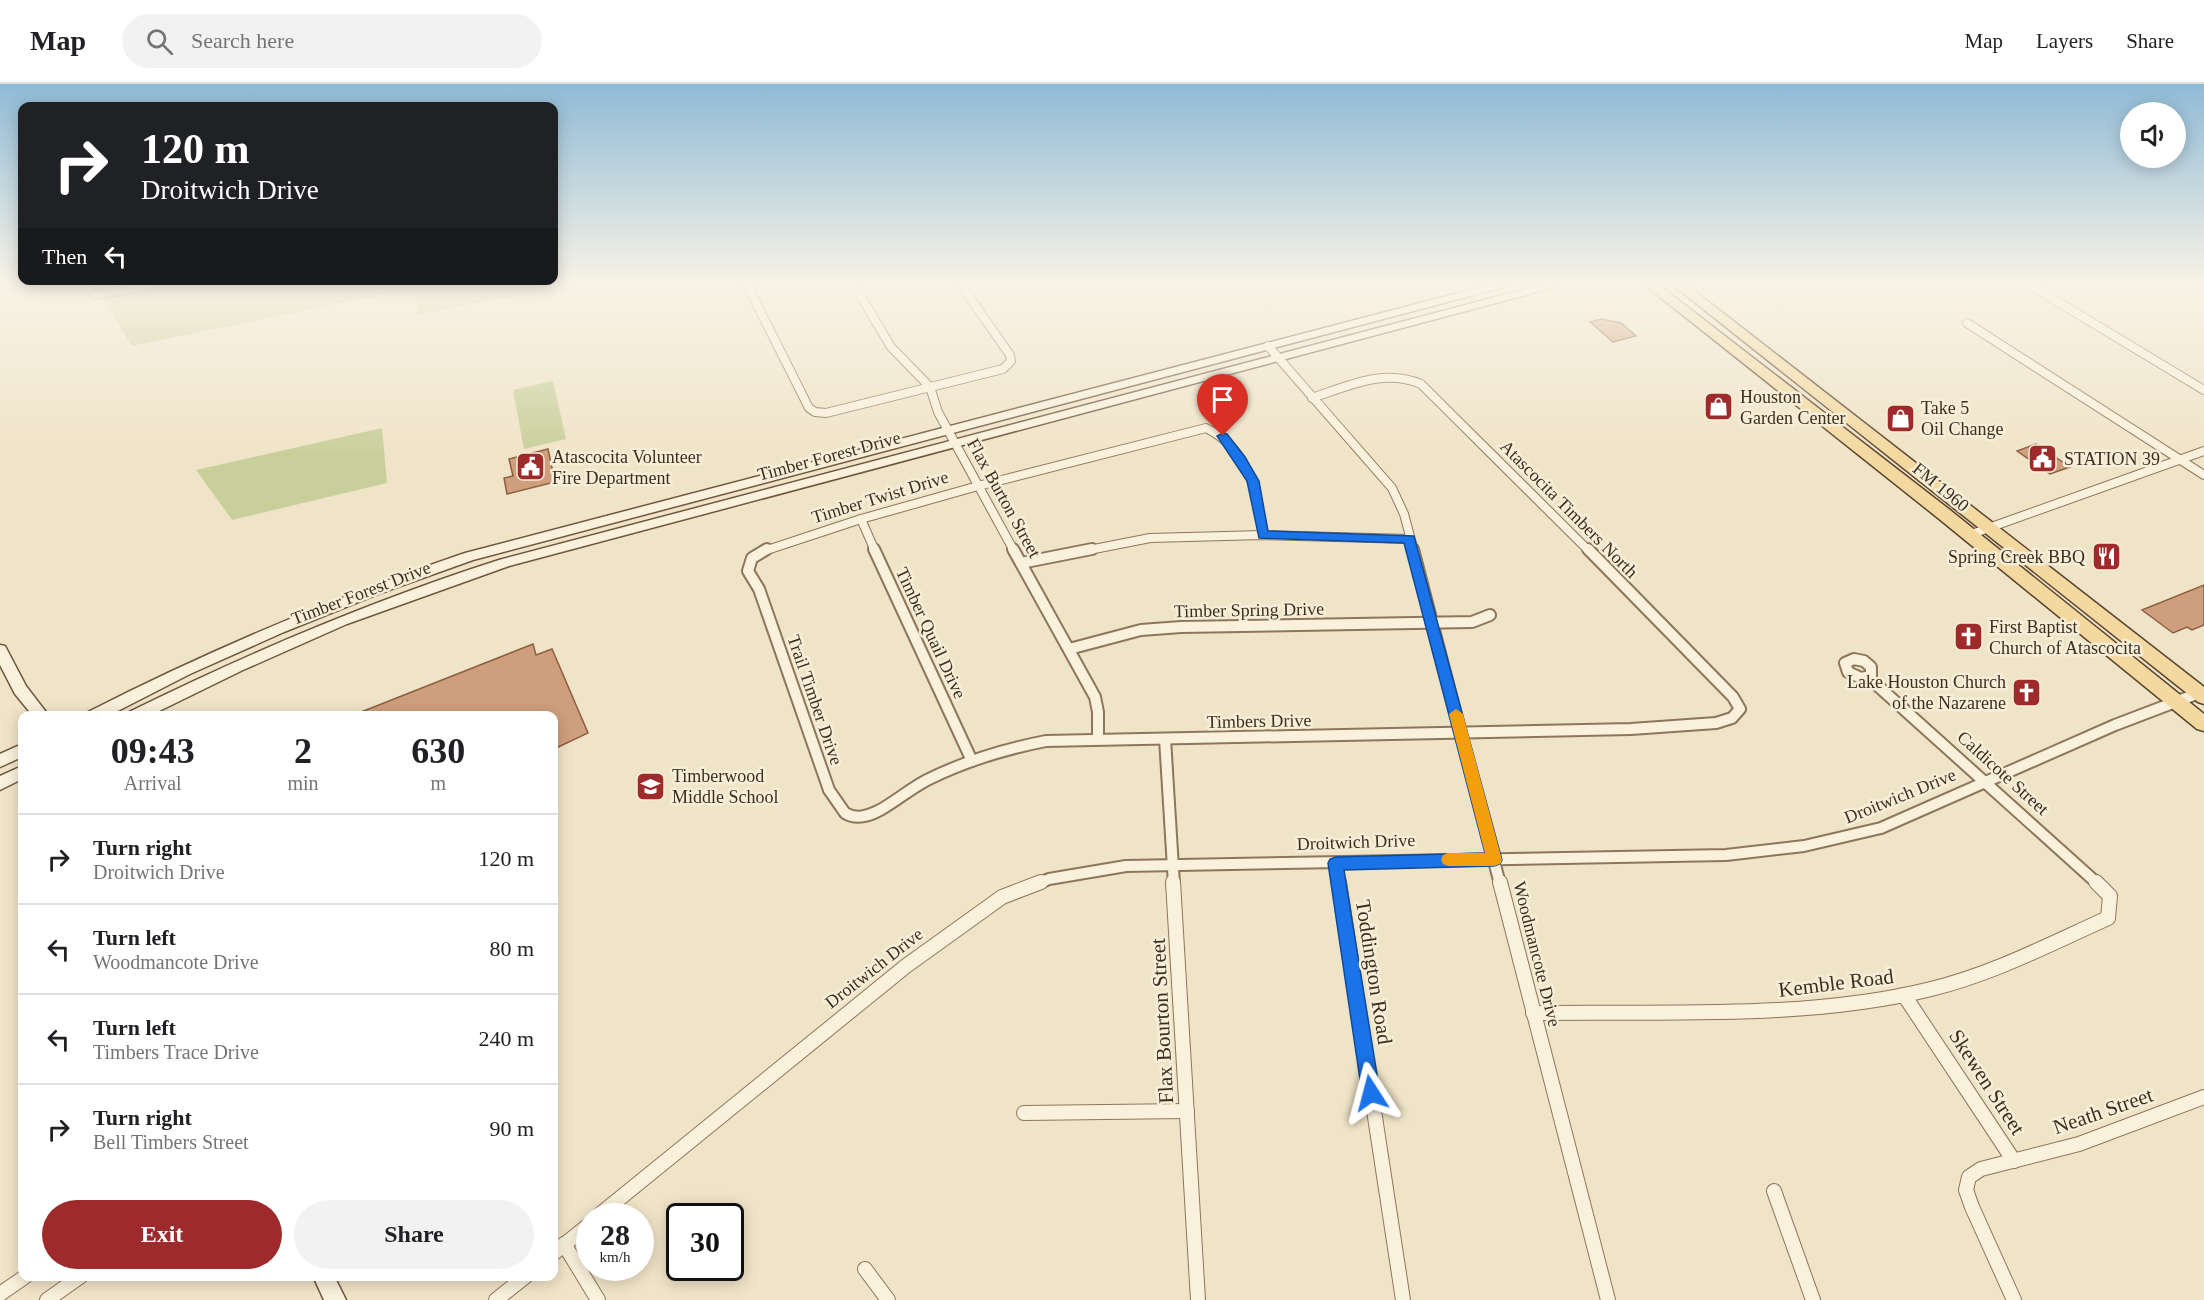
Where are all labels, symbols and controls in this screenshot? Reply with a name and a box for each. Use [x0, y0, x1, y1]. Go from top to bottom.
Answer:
search box [122, 14, 542, 68]
text: Map [30, 25, 86, 56]
icon: search [143, 25, 176, 58]
text: Search here [191, 28, 294, 53]
text: Map [1965, 29, 2003, 53]
text: Layers [2036, 29, 2093, 53]
text: Share [2126, 29, 2174, 53]
map controls [2120, 102, 2186, 168]
button: sound [2120, 102, 2186, 168]
icon: right [42, 126, 120, 204]
text: 120 m [141, 126, 250, 172]
text: Droitwich Drive [141, 175, 319, 205]
icon: left [99, 240, 132, 273]
text: Then [42, 244, 87, 269]
pin [1197, 374, 1248, 436]
icon: arrive [1206, 383, 1239, 416]
place label: Houston Garden Center [1740, 387, 1845, 428]
shop icon: Houston Garden Center [1703, 391, 1735, 423]
place label: Take 5 Oil Change [1921, 398, 2004, 439]
shop icon: Take 5 Oil Change [1884, 402, 1916, 434]
street label: Timber Forest Drive [755, 427, 903, 485]
street label: Flax Burton Street [963, 435, 1045, 561]
street label: Atascocita Timbers North [1496, 436, 1642, 582]
public building icon: STATION 39 [2027, 443, 2059, 475]
place label: Atascocita Volunteer Fire Department [552, 447, 702, 488]
place label: STATION 39 [2064, 449, 2160, 469]
public building icon: Atascocita Volunteer Fire Department [515, 451, 547, 483]
street label: FM 1960 [1909, 458, 1973, 516]
street label: Timber Twist Drive [809, 467, 951, 527]
restaurant icon: Spring Creek BBQ [2090, 541, 2122, 573]
place label: Spring Creek BBQ [1948, 547, 2085, 567]
street label: Timber Forest Drive [289, 557, 433, 629]
street label: Timber Quail Drive [892, 564, 970, 702]
street label: Timber Spring Drive [1174, 599, 1324, 621]
place label: First Baptist Church of Atascocita [1989, 617, 2141, 658]
church icon: First Baptist Church of Atascocita [1952, 621, 1984, 653]
street label: Trail Timber Drive [783, 632, 847, 768]
place label: Lake Houston Church of the Nazarene [1847, 672, 2006, 713]
church icon: Lake Houston Church of the Nazarene [2011, 676, 2043, 708]
street label: Timbers Drive [1206, 710, 1312, 732]
street label: Caldicote Street [1953, 727, 2053, 819]
text: 09:43 [111, 731, 195, 771]
text: 2 [294, 731, 312, 771]
text: 630 [411, 731, 465, 771]
street label: Droitwich Drive [1841, 765, 1959, 827]
place label: Timberwood Middle School [672, 766, 779, 807]
school or university icon: Timberwood Middle School [635, 770, 667, 802]
text: Arrival [124, 772, 182, 794]
text: min [287, 772, 319, 794]
text: m [431, 772, 446, 794]
street label: Droitwich Drive [1296, 830, 1416, 854]
text: Turn right [93, 835, 192, 860]
icon: right [42, 843, 75, 876]
text: 120 m [478, 846, 534, 871]
text: Droitwich Drive [93, 861, 225, 883]
street label: Woodmancote Drive [1509, 879, 1565, 1029]
street label: Toddington Road [1351, 898, 1397, 1047]
street label: Droitwich Drive [821, 924, 927, 1012]
text: Turn left [93, 925, 176, 950]
icon: left [42, 933, 75, 966]
text: 80 m [489, 936, 534, 961]
street label: Flax Bourton Street [1146, 937, 1178, 1104]
text: Woodmancote Drive [93, 951, 259, 973]
street label: Kemble Road [1777, 964, 1896, 1002]
text: Turn left [93, 1015, 176, 1040]
icon: left [42, 1023, 75, 1056]
street label: Skewen Street [1944, 1025, 2030, 1139]
text: 240 m [478, 1026, 534, 1051]
text: Timbers Trace Drive [93, 1041, 259, 1063]
position arrow [1339, 1061, 1403, 1125]
street label: Neath Street [2050, 1083, 2156, 1139]
text: Turn right [93, 1105, 192, 1130]
icon: right [42, 1113, 75, 1146]
text: 90 m [489, 1116, 534, 1141]
text: Bell Timbers Street [93, 1131, 249, 1153]
button: Exit [42, 1200, 282, 1269]
button: Share [294, 1200, 534, 1269]
speed limit sign: 30 [666, 1203, 744, 1281]
text: 28 [600, 1218, 630, 1251]
text: km/h [600, 1249, 630, 1265]

